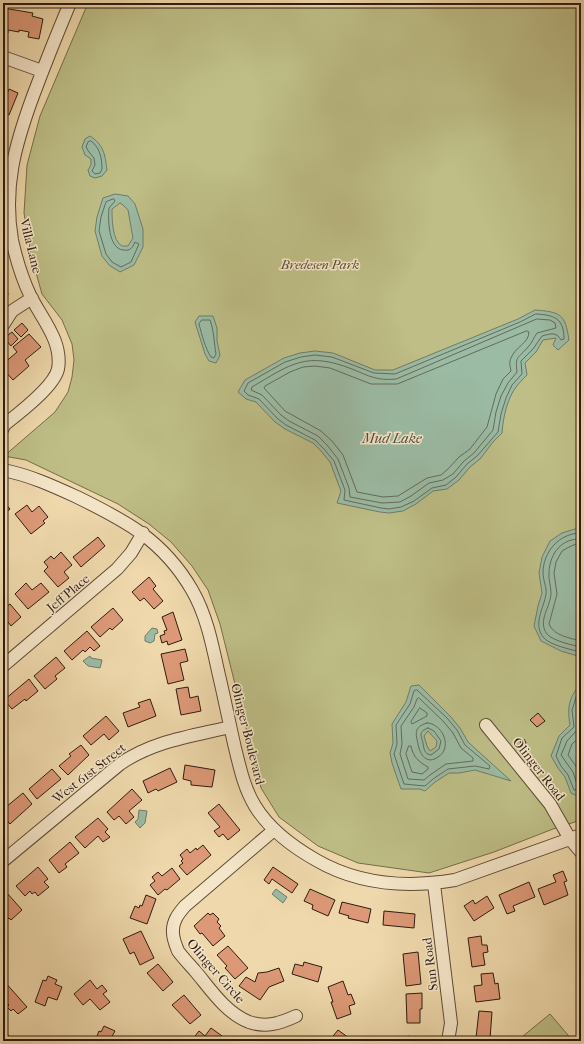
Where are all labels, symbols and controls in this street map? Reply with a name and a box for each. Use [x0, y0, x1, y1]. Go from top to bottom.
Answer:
street label: Villa Lane [17, 216, 45, 276]
park label: Bredesen Park [280, 257, 359, 272]
water label: Mud Lake [361, 430, 422, 447]
street label: Jeff Place [43, 570, 93, 616]
street label: Olinger Boulevard [228, 682, 268, 787]
street label: Olinger Road [510, 734, 569, 804]
street label: West 61st Street [49, 740, 129, 807]
street label: Olinger Circle [184, 936, 248, 1007]
street label: Sun Road [419, 936, 441, 991]

